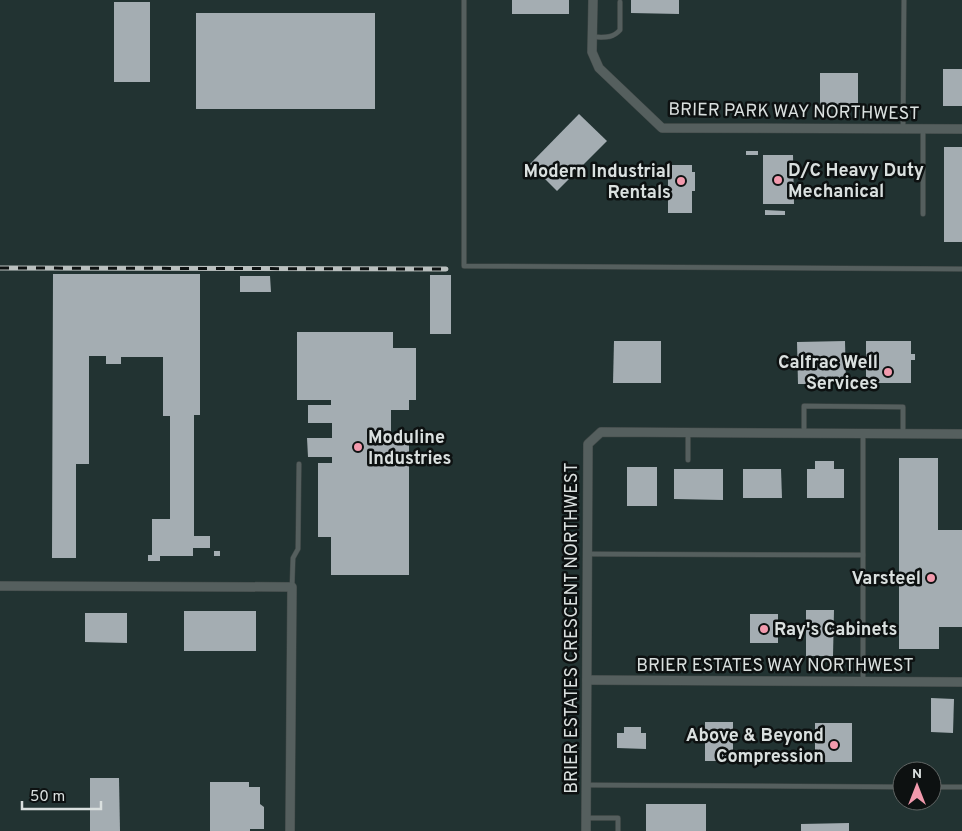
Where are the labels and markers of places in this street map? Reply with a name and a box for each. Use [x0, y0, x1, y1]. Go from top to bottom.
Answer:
place label: D/C Heavy Duty Mechanical [788, 160, 924, 204]
place label: Modern Industrial Rentals [523, 161, 671, 205]
marker: D/C Heavy Duty Mechanical [772, 174, 784, 186]
marker: Modern Industrial Rentals [675, 175, 687, 187]
place label: Calfrac Well Services [778, 352, 878, 396]
marker: Calfrac Well Services [882, 366, 894, 378]
place label: Moduline Industries [368, 427, 451, 471]
marker: Moduline Industries [352, 441, 364, 453]
place label: Varsteel [851, 568, 921, 591]
marker: Varsteel [925, 572, 937, 584]
place label: Ray's Cabinets [774, 619, 897, 642]
marker: Ray's Cabinets [758, 623, 770, 635]
place label: Above & Beyond Compression [686, 725, 824, 769]
marker: Above & Beyond Compression [828, 739, 840, 751]

